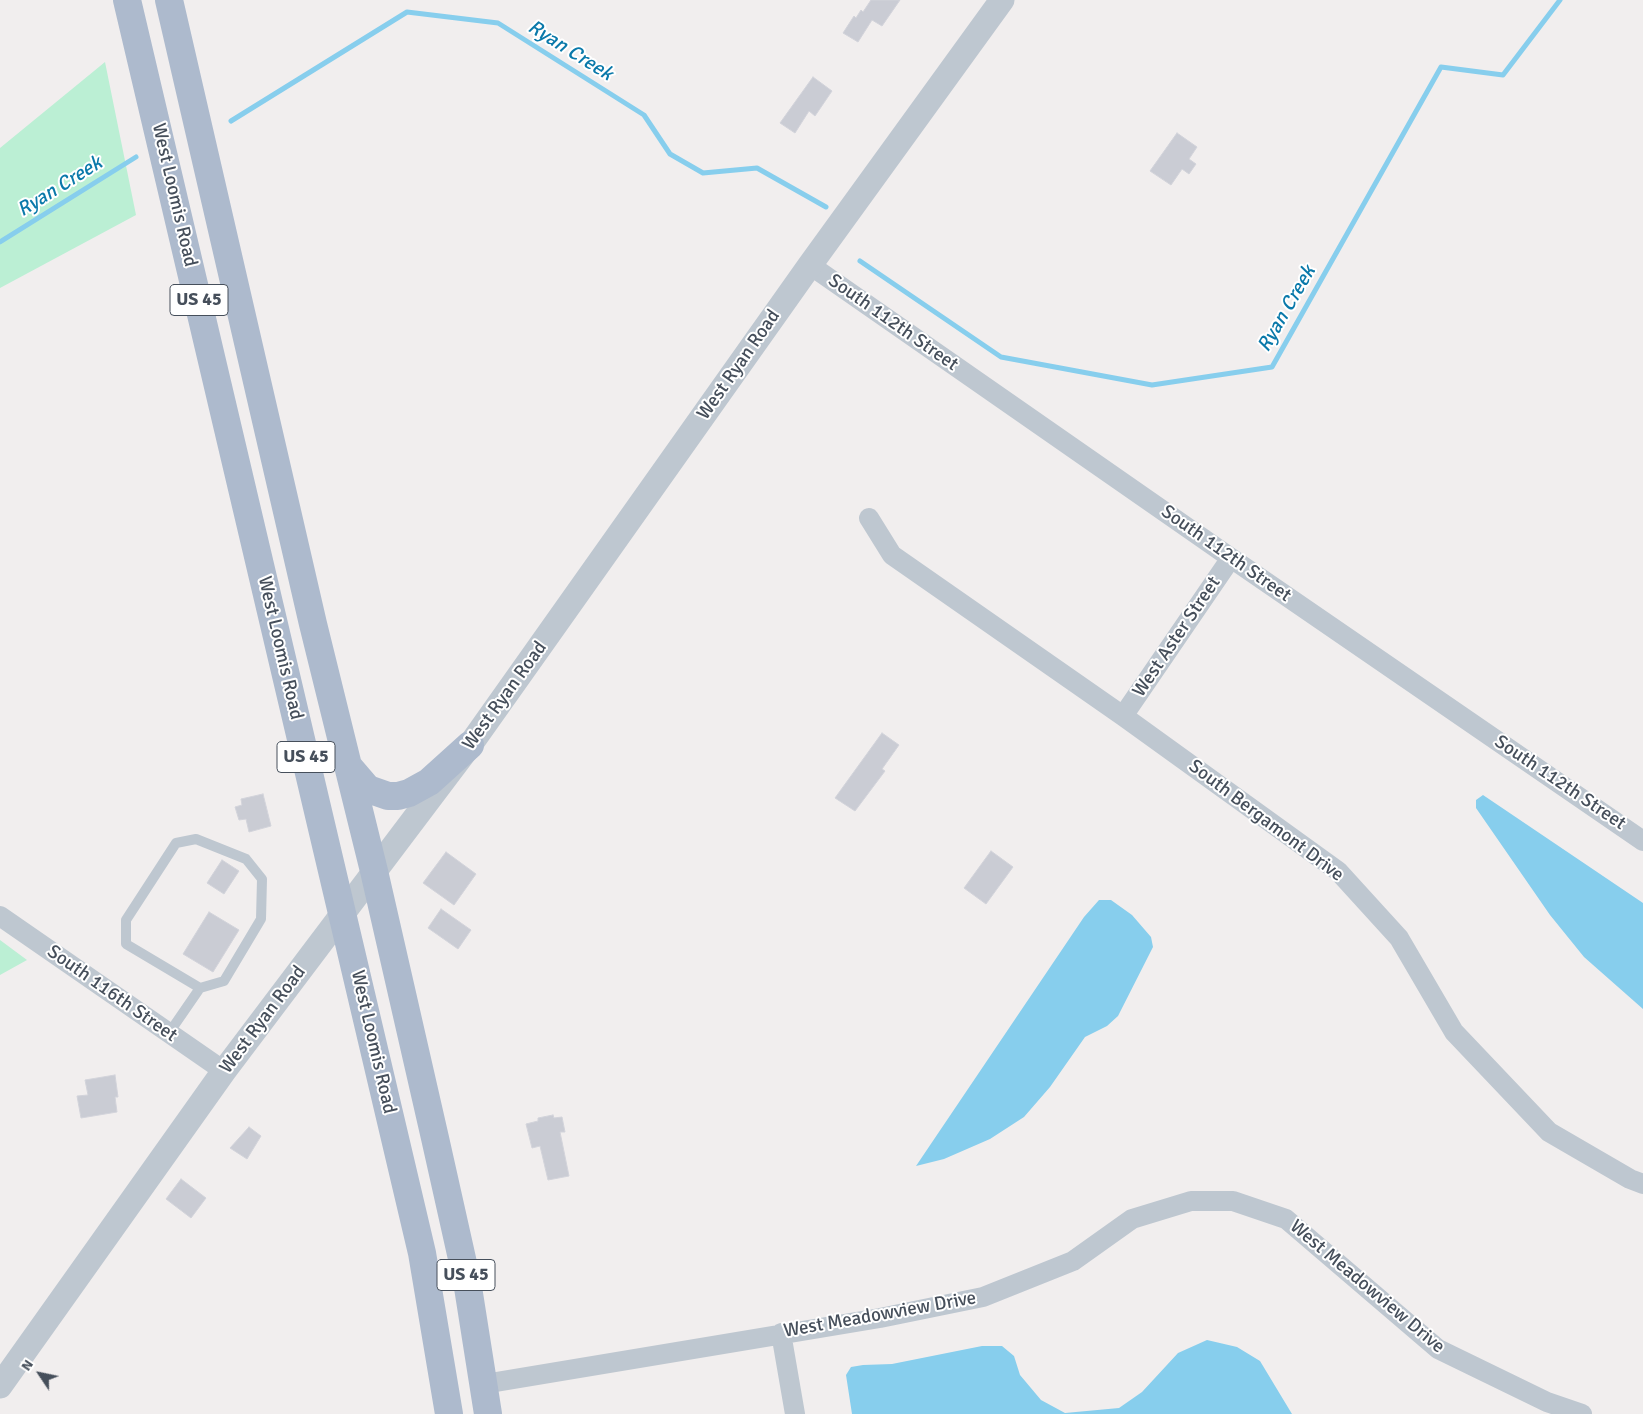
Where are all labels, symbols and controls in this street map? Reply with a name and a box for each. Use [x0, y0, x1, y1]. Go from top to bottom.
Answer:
water label: Ryan Creek [523, 15, 617, 87]
street label: West Loomis Road [146, 121, 202, 269]
water label: Ryan Creek [13, 151, 107, 223]
water label: Ryan Creek [1253, 262, 1321, 356]
street label: South 112th Street [824, 270, 962, 376]
road number: US 45 [170, 284, 228, 316]
street label: West Ryan Road [693, 306, 785, 424]
street label: South 112th Street [1157, 501, 1295, 607]
street label: West Aster Street [1128, 572, 1226, 702]
street label: West Loomis Road [252, 574, 308, 722]
street label: West Ryan Road [458, 637, 552, 755]
street label: South 112th Street [1490, 731, 1630, 835]
road number: US 45 [277, 742, 335, 772]
street label: South Bergamont Drive [1184, 755, 1348, 887]
street label: South 116th Street [43, 941, 181, 1047]
street label: West Ryan Road [215, 962, 311, 1078]
street label: West Loomis Road [345, 968, 401, 1116]
street label: West Meadowview Drive [1285, 1216, 1449, 1358]
road number: US 45 [437, 1260, 495, 1290]
street label: West Meadowview Drive [782, 1287, 978, 1343]
north arrow [15, 1349, 65, 1399]
text: N [17, 1357, 37, 1374]

